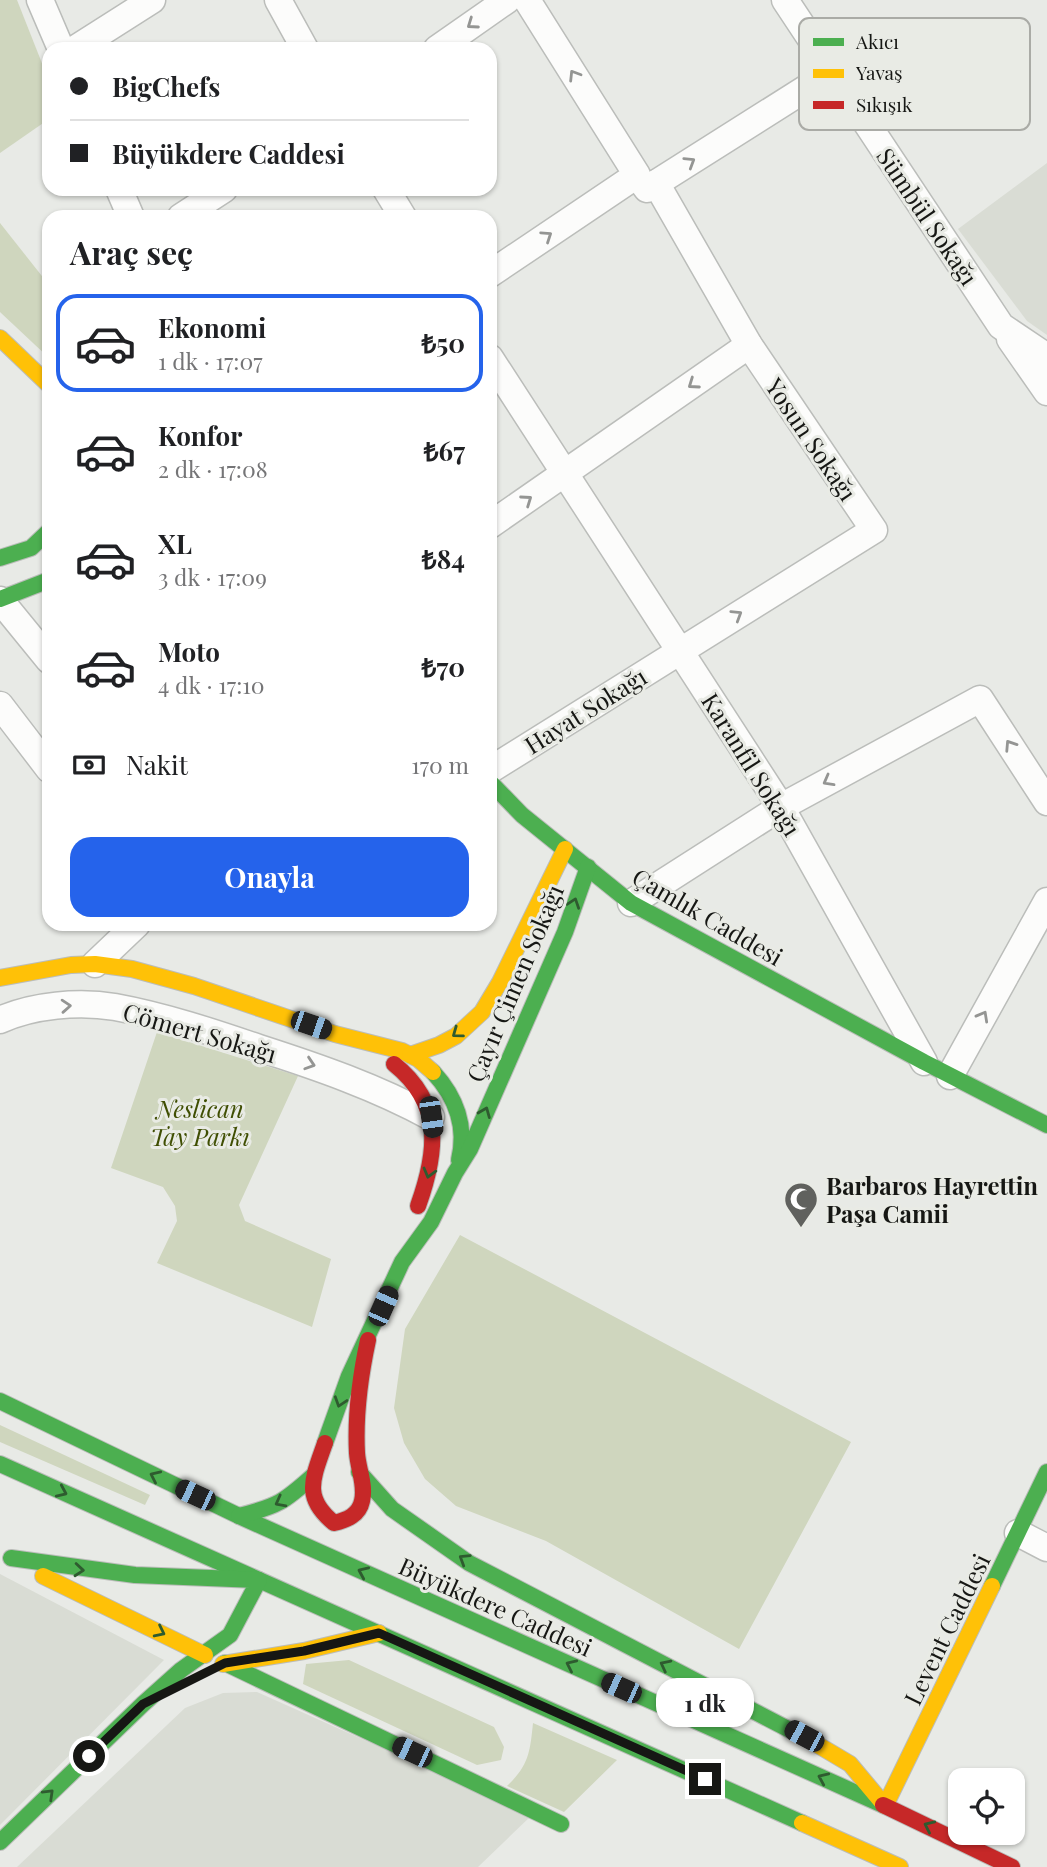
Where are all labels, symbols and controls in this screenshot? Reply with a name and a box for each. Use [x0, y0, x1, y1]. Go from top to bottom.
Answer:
one-way arrow [467, 16, 480, 29]
legend [799, 18, 1030, 130]
text: Akıcı [855, 28, 899, 54]
text: Yavaş [855, 59, 903, 85]
text: BigChefs [112, 69, 220, 104]
one-way arrow [569, 69, 582, 82]
text: Sıkışık [856, 91, 913, 117]
text: Büyükdere Caddesi [112, 136, 345, 171]
street label: Sümbül Sokağı [870, 141, 986, 291]
one-way arrow [682, 157, 695, 170]
text: Araç seç [70, 230, 193, 273]
one-way arrow [539, 231, 552, 244]
text: Ekonomi [158, 310, 266, 345]
icon: car [74, 312, 137, 375]
text: ₺50 [421, 325, 465, 360]
text: 1 dk · 17:07 [158, 345, 263, 376]
street label: Yosun Sokağı [759, 371, 865, 506]
one-way arrow [688, 376, 701, 388]
text: Konfor [158, 418, 242, 453]
icon: car [74, 420, 137, 483]
text: ₺67 [424, 433, 465, 468]
text: 2 dk · 17:08 [158, 453, 268, 484]
one-way arrow [519, 496, 532, 508]
text: XL [158, 526, 192, 561]
icon: car [74, 528, 137, 591]
text: ₺84 [422, 541, 465, 576]
text: 3 dk · 17:09 [158, 561, 267, 592]
one-way arrow [729, 610, 742, 623]
text: Moto [158, 634, 220, 669]
icon: car [74, 636, 137, 699]
text: ₺70 [422, 649, 465, 684]
street label: Hayat Sokağı [518, 660, 652, 760]
text: 4 dk · 17:10 [158, 669, 265, 700]
street label: Karanfil Sokağı [695, 686, 809, 842]
one-way arrow [1005, 739, 1018, 752]
icon: cash [70, 746, 108, 784]
text: Nakit [126, 747, 188, 782]
text: 170 m [411, 749, 469, 780]
one-way arrow [823, 773, 836, 787]
button: Onayla [70, 837, 469, 917]
street label: Çamlık Caddesi [627, 860, 789, 972]
street label: Çayır Çimen Sokağı [458, 879, 570, 1087]
one-way arrow [566, 897, 580, 909]
street label: Cömert Sokağı [119, 995, 281, 1069]
one-way arrow [61, 999, 72, 1014]
car [288, 1008, 335, 1042]
one-way arrow [975, 1011, 989, 1023]
one-way arrow [453, 1025, 465, 1037]
one-way arrow [303, 1056, 315, 1071]
park label: Neslican Tay Parkı [150, 1092, 250, 1152]
car [418, 1095, 445, 1139]
one-way arrow [476, 1106, 490, 1118]
one-way arrow [423, 1167, 437, 1179]
place label: Barbaros Hayrettin Paşa Camii [826, 1169, 1038, 1229]
mosque icon: Barbaros Hayrettin Paşa Camii [782, 1180, 820, 1229]
car [365, 1283, 402, 1329]
one-way arrow [334, 1396, 348, 1408]
one-way arrow [150, 1471, 162, 1485]
car [172, 1477, 219, 1513]
one-way arrow [55, 1484, 67, 1498]
one-way arrow [275, 1494, 288, 1507]
street label: Levent Caddesi [896, 1548, 996, 1710]
street label: Büyükdere Caddesi [394, 1549, 598, 1663]
one-way arrow [459, 1555, 472, 1568]
one-way arrow [73, 1562, 84, 1577]
one-way arrow [358, 1566, 370, 1580]
one-way arrow [153, 1624, 165, 1638]
one-way arrow [565, 1659, 578, 1673]
one-way arrow [660, 1660, 672, 1674]
car [598, 1670, 645, 1706]
callout: 1 dk [656, 1678, 754, 1726]
text: 1 dk [684, 1687, 726, 1718]
car [781, 1717, 828, 1755]
car [389, 1734, 436, 1770]
route start [73, 1740, 105, 1772]
route end [689, 1763, 721, 1795]
map controls [948, 1768, 1025, 1845]
button: locate [948, 1768, 1025, 1845]
one-way arrow [818, 1772, 830, 1786]
one-way arrow [41, 1790, 54, 1803]
one-way arrow [924, 1821, 936, 1835]

